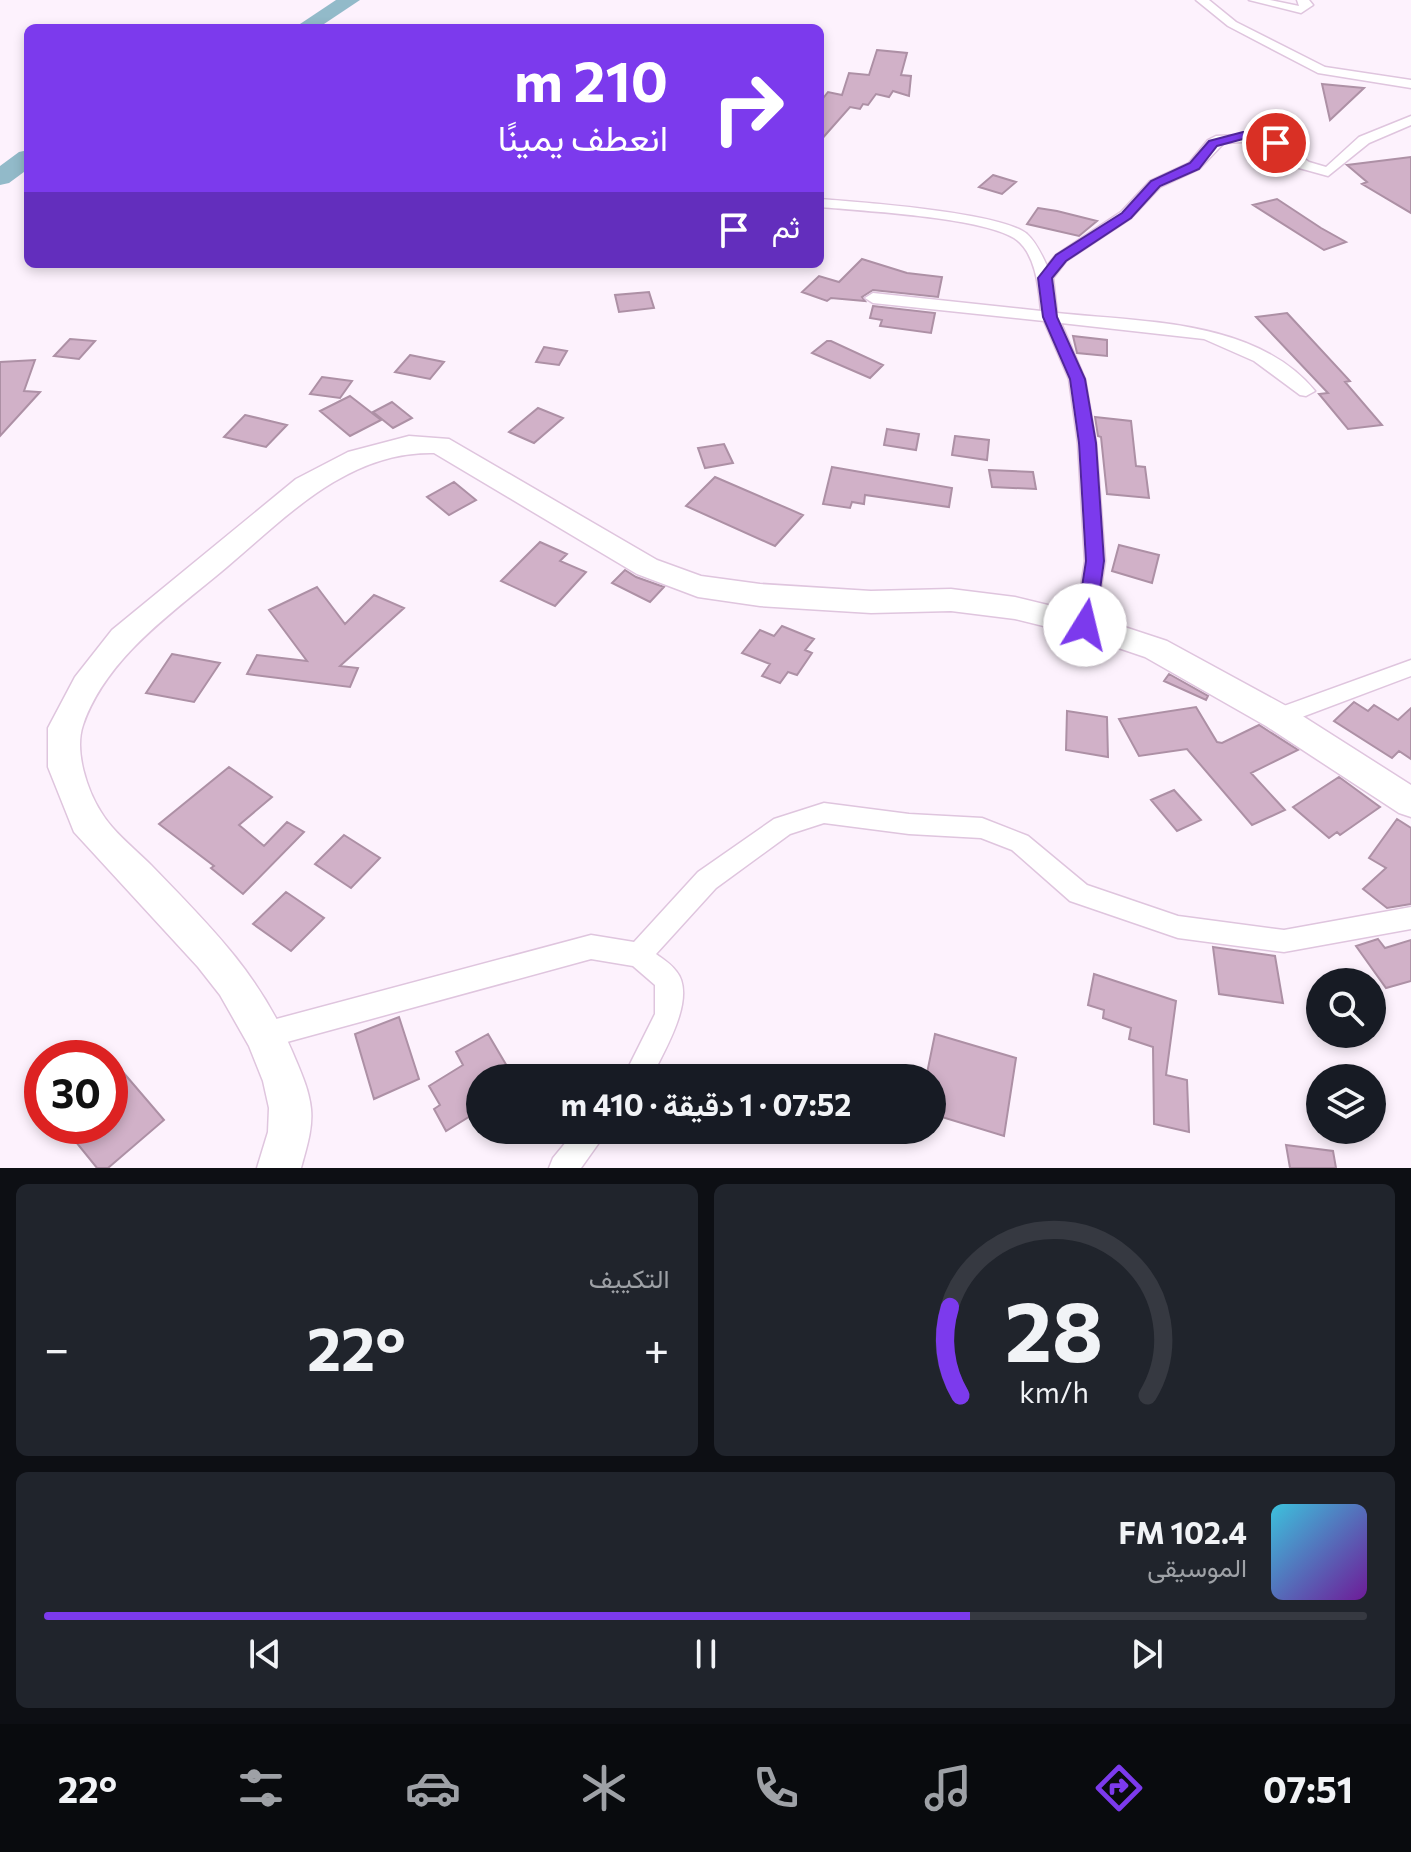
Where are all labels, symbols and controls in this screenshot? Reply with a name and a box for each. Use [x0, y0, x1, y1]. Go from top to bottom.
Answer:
text: 210 m [514, 45, 668, 114]
icon: right [696, 56, 800, 160]
pin [1242, 109, 1310, 177]
text: انعطف يمينًا [498, 114, 668, 158]
icon: arrive [1254, 121, 1298, 165]
text: ثم [772, 207, 800, 244]
icon: arrive [712, 208, 756, 252]
position arrow [1043, 583, 1127, 667]
map controls [1306, 968, 1386, 1144]
button: search [1306, 968, 1386, 1048]
speed limit sign: 30 [24, 1040, 128, 1144]
button: layers [1306, 1064, 1386, 1144]
text: 07:52 · 1 دقيقة · 410 m [561, 1085, 851, 1122]
text: التكييف [589, 1262, 670, 1293]
text: 28 [1005, 1277, 1103, 1379]
text: 22° [307, 1310, 406, 1383]
text: − [44, 1320, 69, 1374]
text: + [644, 1320, 669, 1374]
text: km/h [1019, 1374, 1089, 1409]
text: 102.4 FM [1119, 1513, 1247, 1550]
text: الموسيقى [1147, 1551, 1247, 1582]
icon: previous [243, 1632, 287, 1676]
icon: pause [684, 1632, 728, 1676]
icon: next [1125, 1632, 1169, 1676]
icon: filters [233, 1760, 289, 1816]
icon: car [405, 1760, 461, 1816]
icon: climate [576, 1760, 632, 1816]
icon: phone [748, 1760, 804, 1816]
icon: music [920, 1760, 976, 1816]
icon: directions [1091, 1760, 1147, 1816]
text: 22° [58, 1766, 117, 1810]
text: 07:51 [1263, 1766, 1353, 1810]

